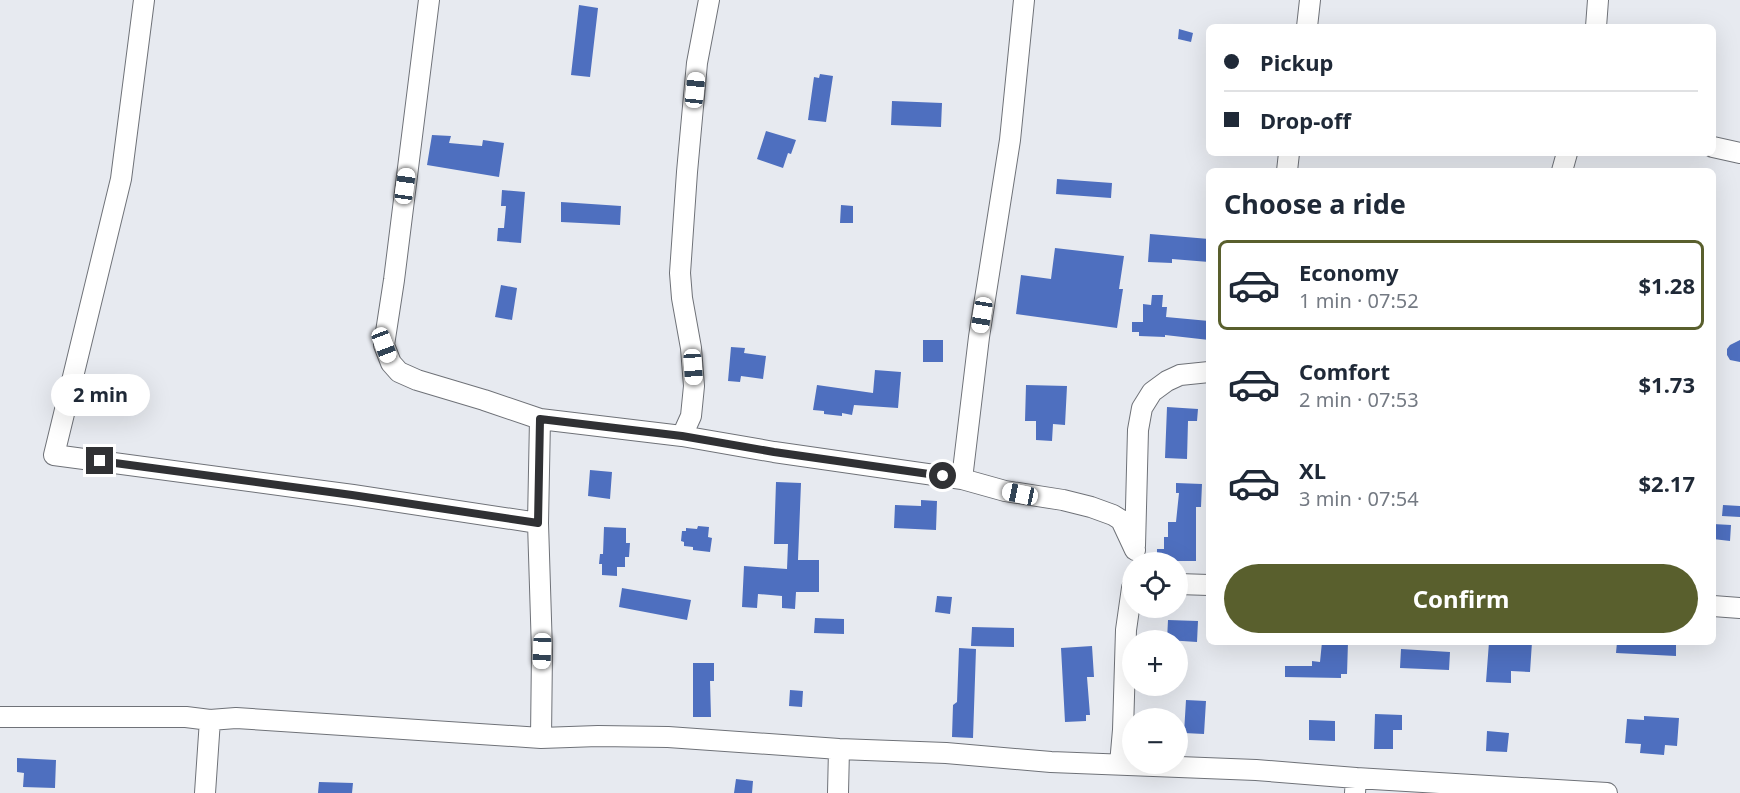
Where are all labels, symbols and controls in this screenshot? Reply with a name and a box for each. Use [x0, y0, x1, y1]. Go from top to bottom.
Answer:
text: Pickup [1260, 47, 1333, 77]
car [684, 71, 706, 109]
text: Drop-off [1260, 105, 1351, 135]
car [394, 167, 416, 205]
text: Choose a ride [1224, 185, 1406, 222]
text: Economy [1299, 257, 1398, 287]
icon: car [1227, 258, 1281, 312]
text: $1.28 [1638, 270, 1695, 300]
text: 1 min · 07:52 [1299, 287, 1419, 314]
car [970, 296, 994, 334]
car [369, 325, 399, 365]
car [683, 348, 703, 386]
text: Comfort [1299, 356, 1390, 386]
icon: car [1227, 357, 1281, 411]
text: $1.73 [1638, 369, 1695, 399]
callout: 2 min [51, 374, 150, 416]
text: 2 min [73, 381, 128, 408]
text: 2 min · 07:53 [1299, 386, 1419, 413]
route end [86, 447, 113, 474]
text: XL [1299, 455, 1326, 485]
icon: car [1227, 456, 1281, 510]
route start [929, 462, 956, 489]
text: $2.17 [1638, 468, 1695, 498]
car [1001, 481, 1039, 507]
text: 3 min · 07:54 [1299, 485, 1419, 512]
map controls [1122, 552, 1188, 774]
button: locate [1122, 552, 1188, 618]
button: Confirm [1224, 564, 1698, 633]
button: + [1122, 630, 1188, 696]
car [532, 633, 552, 669]
button: − [1122, 708, 1188, 774]

